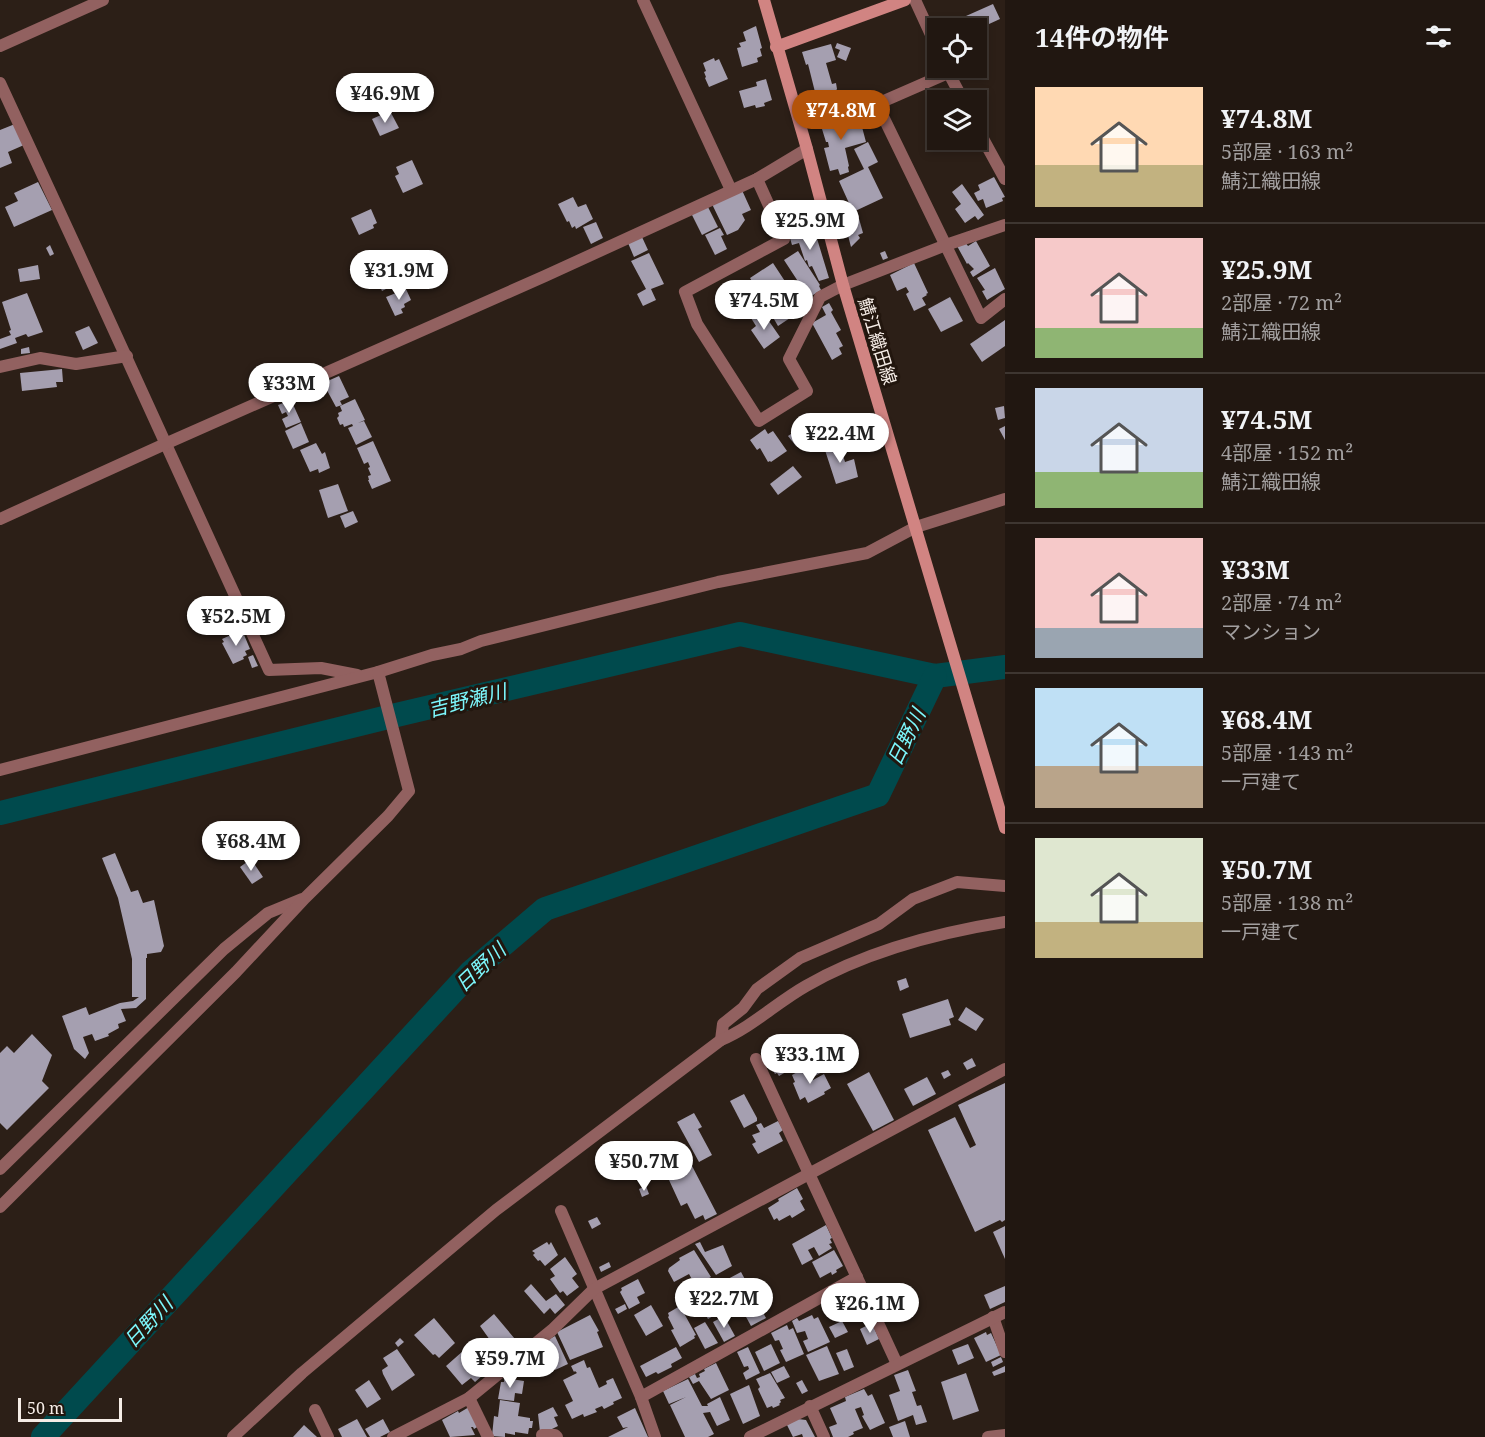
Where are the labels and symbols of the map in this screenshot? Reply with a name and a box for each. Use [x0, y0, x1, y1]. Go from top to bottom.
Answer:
pin: ¥46.9M [336, 73, 434, 124]
pin: ¥74.8M [792, 90, 890, 141]
pin: ¥25.9M [761, 200, 859, 251]
pin: ¥31.9M [350, 250, 448, 301]
pin: ¥74.5M [715, 280, 813, 331]
street label: 鯖江織田線 [853, 294, 903, 388]
pin: ¥33M [253, 363, 325, 414]
pin: ¥22.4M [791, 413, 889, 464]
pin: ¥52.5M [187, 596, 285, 647]
water label: 吉野瀬川 [425, 677, 511, 723]
water label: 日野川 [881, 702, 932, 770]
pin: ¥68.4M [202, 821, 300, 872]
water label: 日野川 [449, 935, 513, 997]
pin: ¥33.1M [761, 1034, 859, 1085]
pin: ¥50.7M [595, 1141, 693, 1192]
pin: ¥22.7M [675, 1278, 773, 1329]
pin: ¥26.1M [821, 1283, 919, 1334]
water label: 日野川 [118, 1289, 180, 1353]
pin: ¥59.7M [461, 1338, 559, 1389]
scale bar [18, 1395, 122, 1422]

